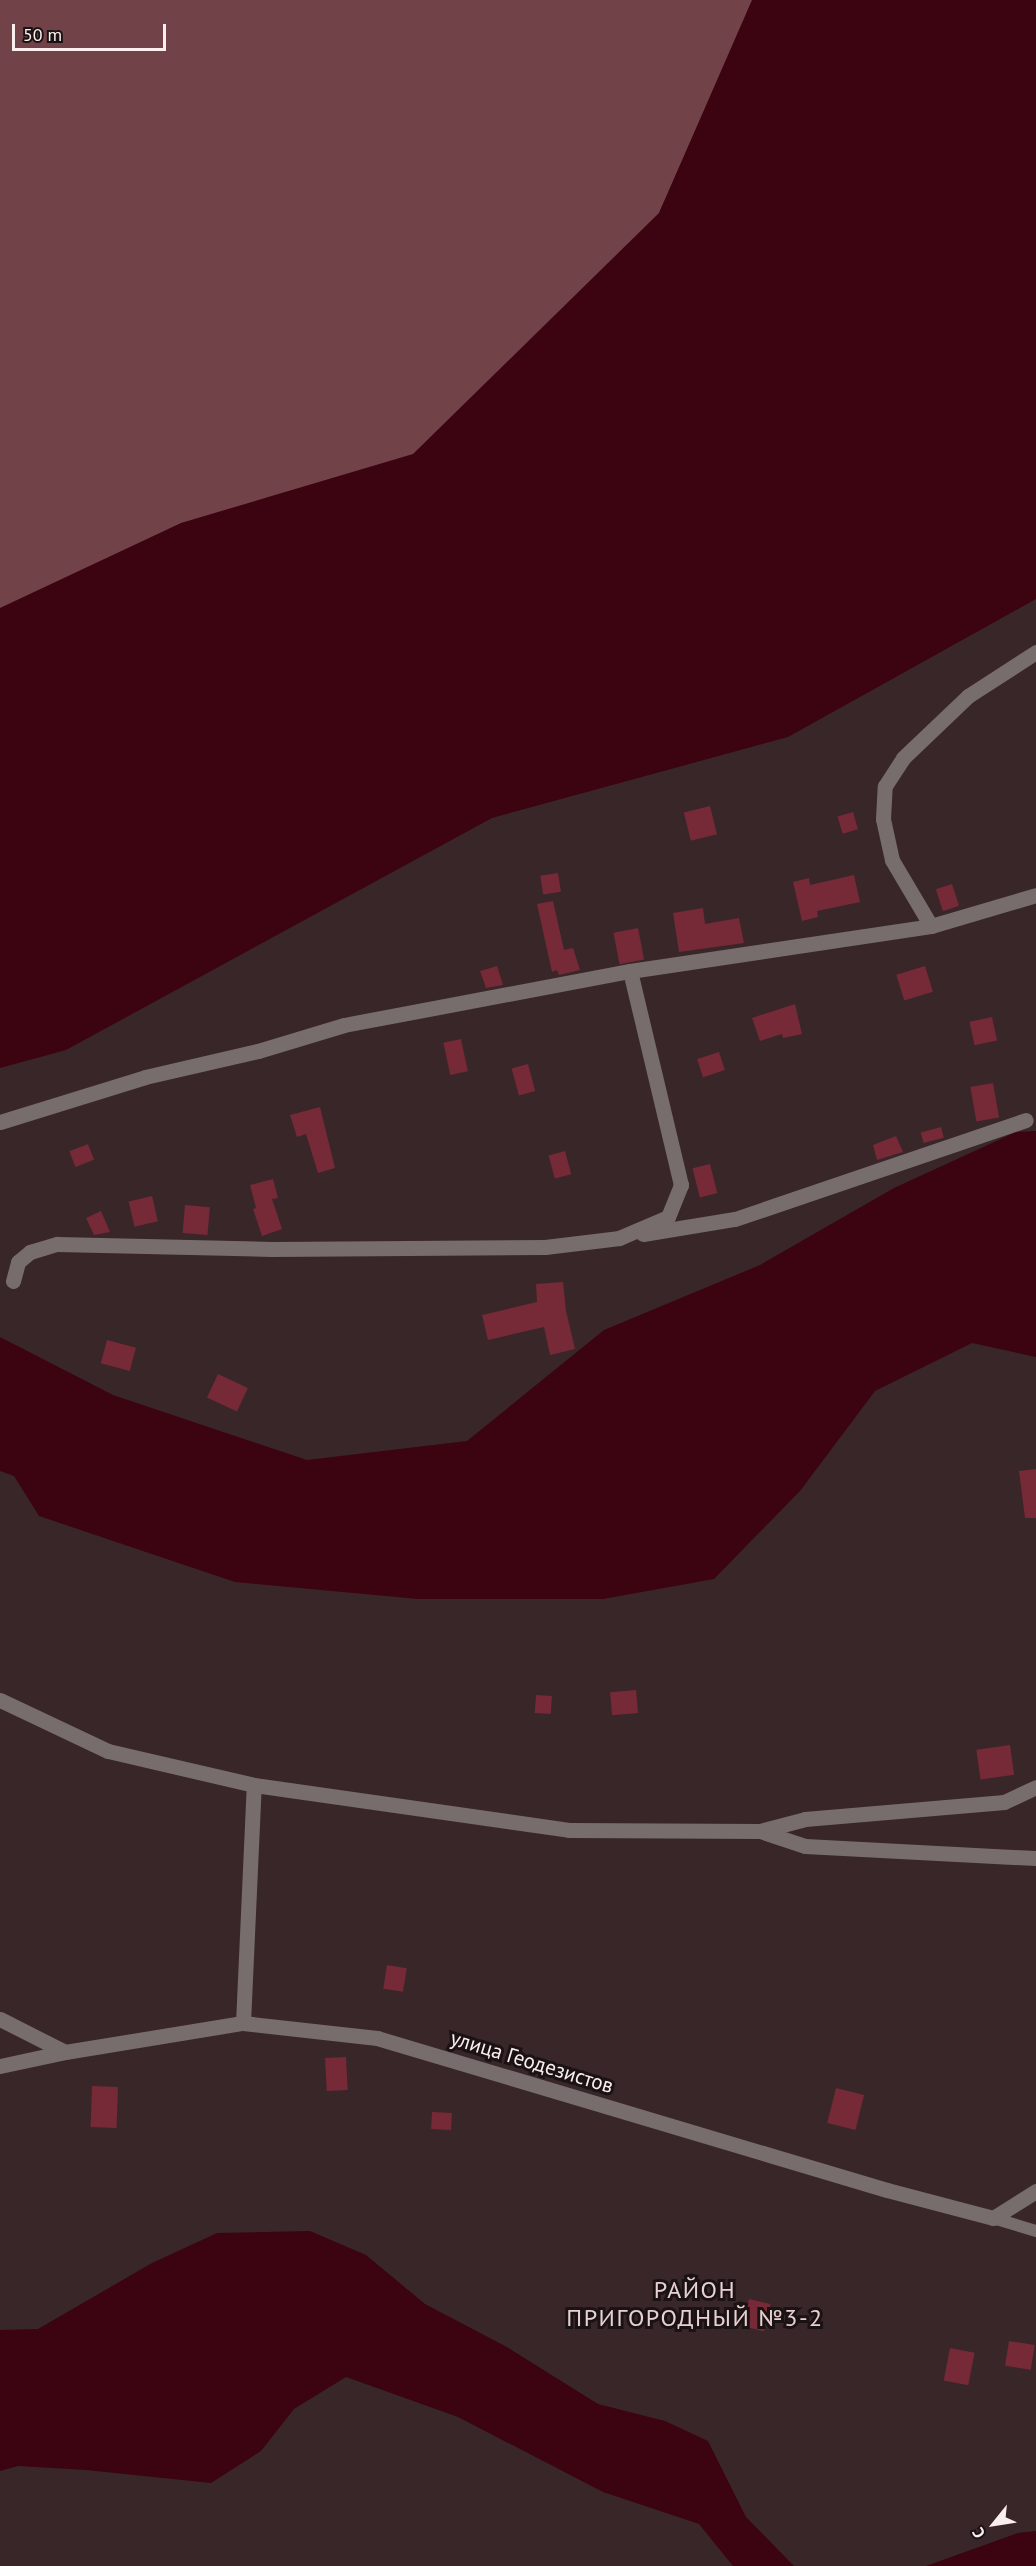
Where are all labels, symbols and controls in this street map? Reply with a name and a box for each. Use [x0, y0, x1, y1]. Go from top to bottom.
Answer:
scale bar [15, 12, 170, 50]
text: 50 m [23, 23, 62, 46]
street label: улица Геодезистов [447, 2025, 617, 2099]
district label: РАЙОН ПРИГОРОДНЫЙ №3-2 [566, 2276, 824, 2332]
north arrow [964, 2494, 1024, 2554]
text: С [968, 2524, 989, 2542]

